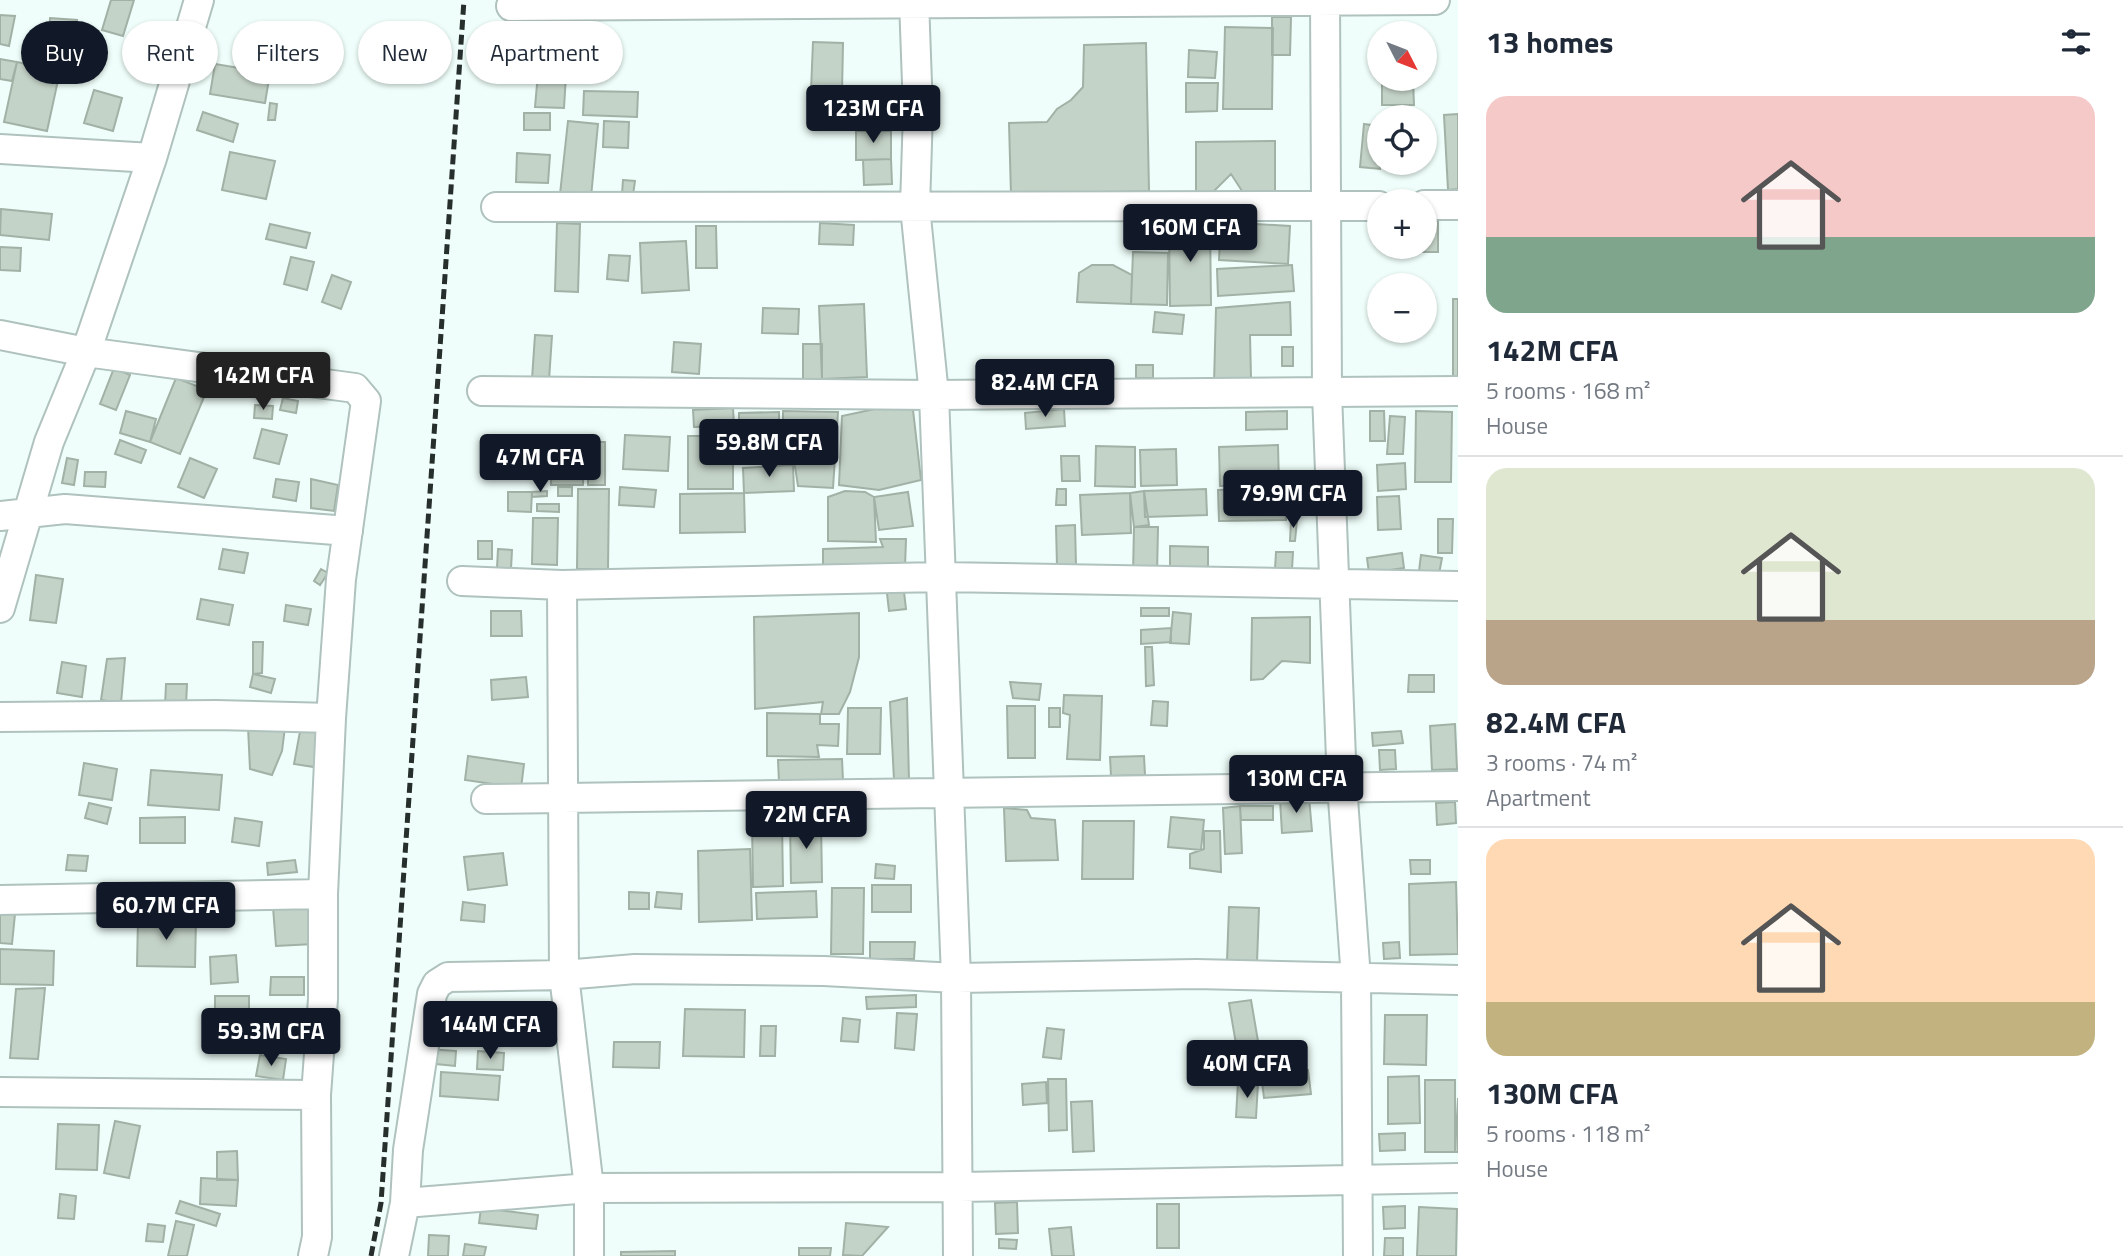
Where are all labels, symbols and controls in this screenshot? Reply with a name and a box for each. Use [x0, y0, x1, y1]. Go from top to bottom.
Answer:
text: 13 homes [1486, 19, 1613, 65]
chip: Buy [21, 21, 108, 84]
chip: Rent [122, 21, 218, 84]
chip: Filters [232, 21, 344, 84]
chip: New [358, 21, 452, 84]
chip: Apartment [466, 21, 623, 84]
north arrow [1367, 21, 1437, 91]
map controls [1367, 21, 1437, 343]
icon: filters [2057, 23, 2095, 61]
pin: 123M CFA [801, 86, 945, 145]
text: 123M CFA [822, 90, 924, 125]
button: locate [1367, 105, 1437, 175]
icon: home [1728, 142, 1854, 268]
button: + [1367, 189, 1437, 259]
pin: 160M CFA [1118, 204, 1262, 264]
text: 160M CFA [1139, 209, 1241, 244]
button: − [1367, 273, 1437, 343]
text: 142M CFA [1486, 327, 1618, 373]
pin: 142M CFA [191, 352, 335, 412]
text: 142M CFA [212, 357, 314, 392]
pin: 82.4M CFA [965, 360, 1125, 419]
text: 82.4M CFA [991, 364, 1099, 399]
text: 5 rooms · 168 m² [1486, 373, 1650, 408]
text: House [1486, 408, 1548, 443]
pin: 59.8M CFA [689, 420, 849, 479]
text: 59.8M CFA [715, 424, 823, 459]
pin: 47M CFA [475, 434, 605, 494]
text: 47M CFA [496, 439, 584, 474]
pin: 79.9M CFA [1213, 470, 1373, 530]
text: 79.9M CFA [1239, 475, 1347, 510]
icon: home [1728, 514, 1854, 640]
text: 82.4M CFA [1486, 699, 1626, 745]
text: 3 rooms · 74 m² [1486, 745, 1637, 780]
pin: 130M CFA [1224, 756, 1368, 815]
text: 130M CFA [1245, 760, 1347, 795]
text: Apartment [1486, 780, 1591, 815]
pin: 72M CFA [741, 792, 871, 851]
text: 72M CFA [762, 796, 850, 831]
pin: 60.7M CFA [86, 883, 246, 942]
icon: home [1728, 885, 1854, 1011]
text: 60.7M CFA [112, 887, 220, 922]
pin: 144M CFA [418, 1002, 562, 1061]
text: 144M CFA [439, 1006, 541, 1041]
pin: 59.3M CFA [191, 1009, 351, 1068]
text: 59.3M CFA [217, 1013, 325, 1048]
pin: 40M CFA [1182, 1040, 1312, 1100]
text: 40M CFA [1203, 1045, 1291, 1080]
text: 130M CFA [1486, 1070, 1618, 1116]
text: 5 rooms · 118 m² [1486, 1116, 1650, 1151]
text: House [1486, 1151, 1548, 1186]

